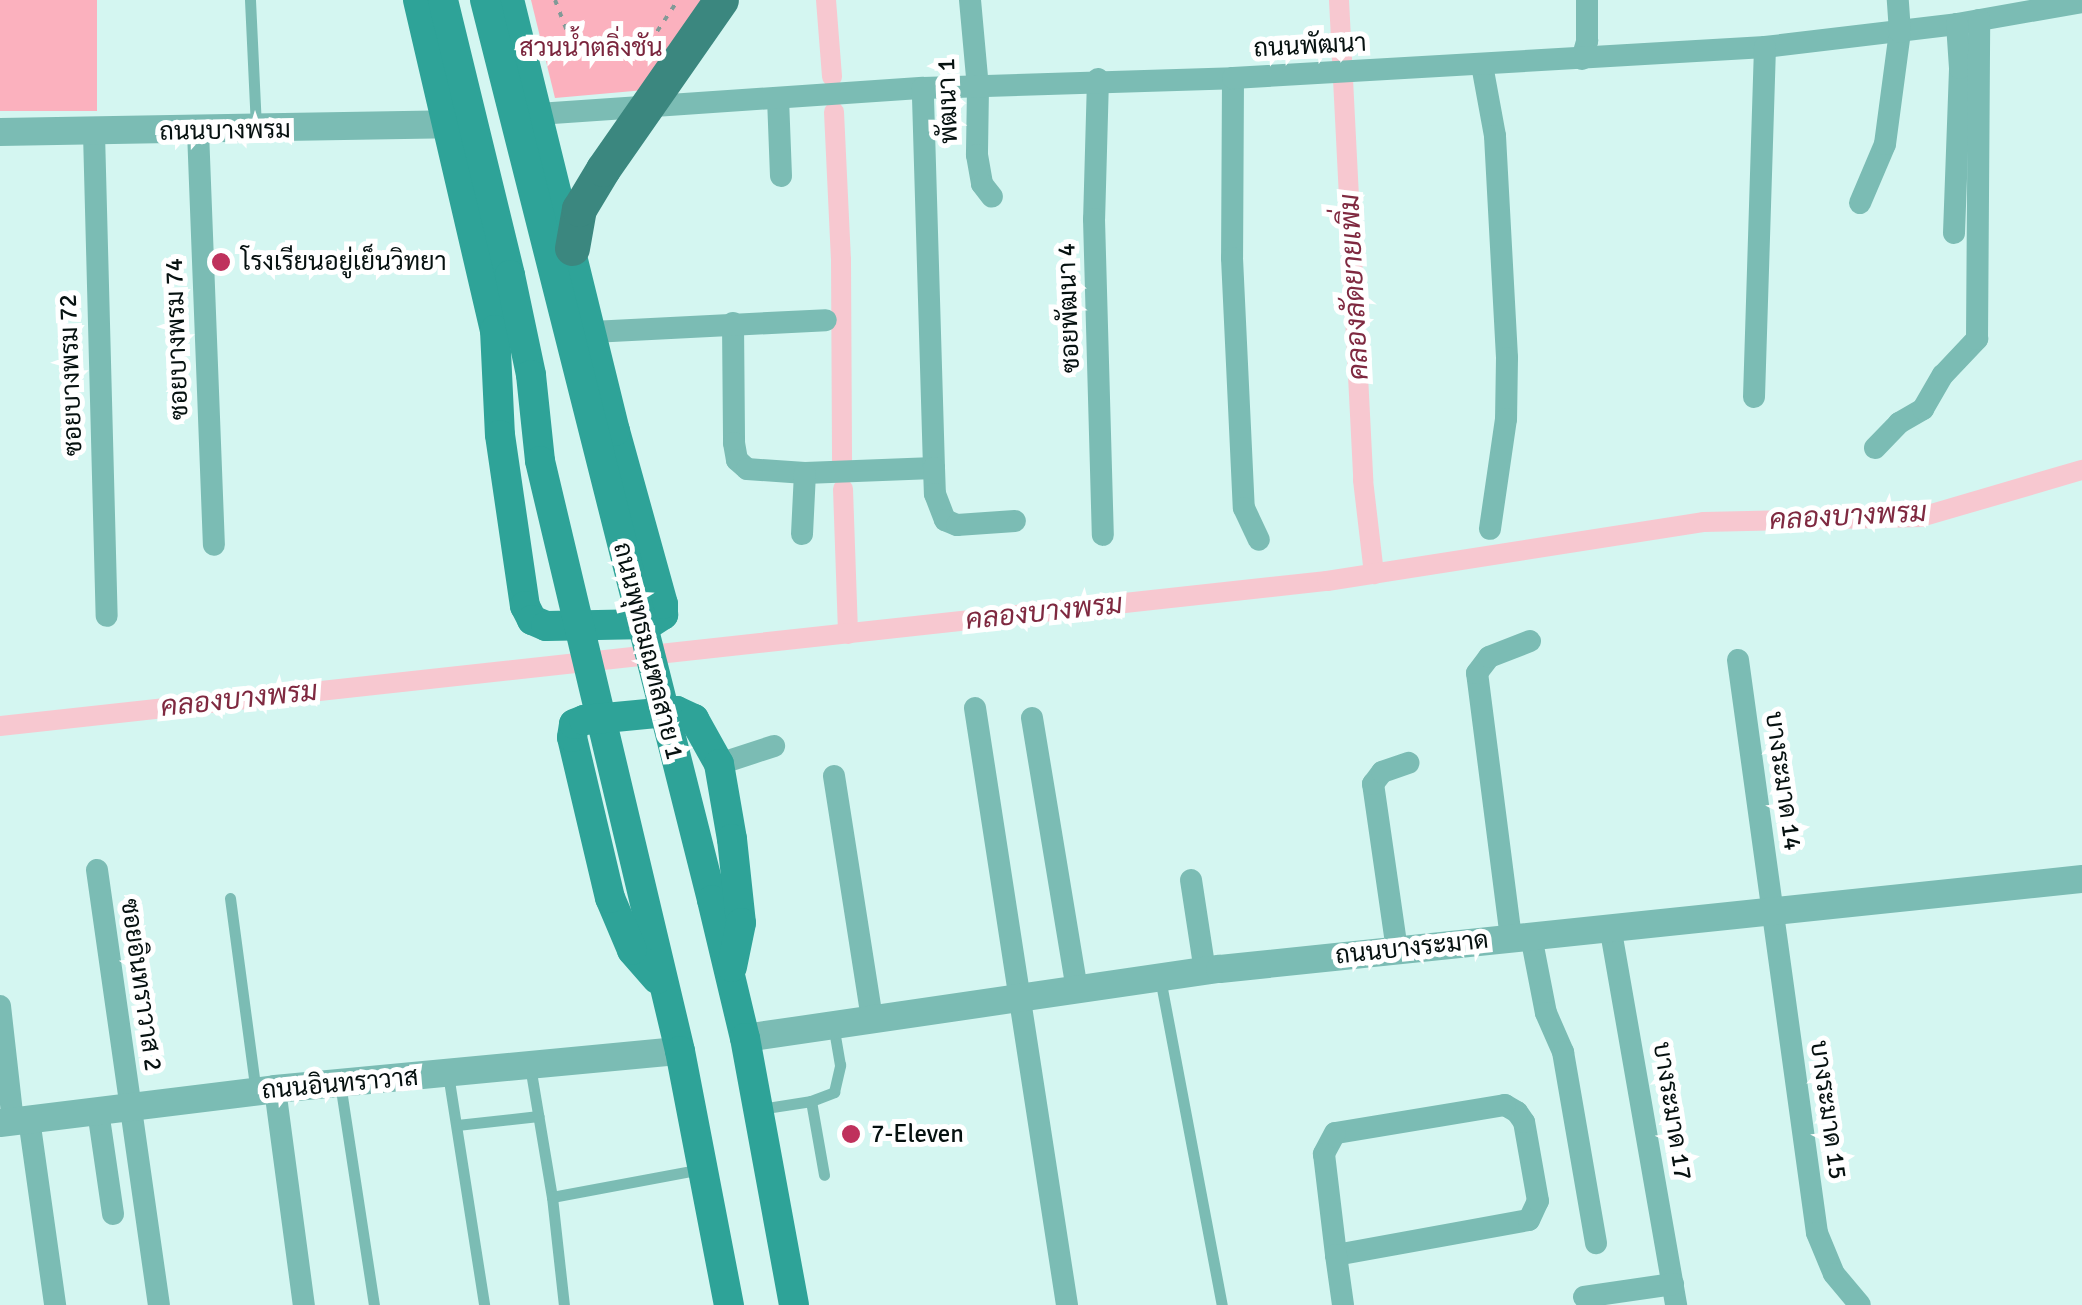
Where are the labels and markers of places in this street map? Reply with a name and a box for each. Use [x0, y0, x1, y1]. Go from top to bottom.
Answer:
place label: โรงเรียนอยู่เย็นวิทยา [241, 247, 447, 277]
marker: โรงเรียนอยู่เย็นวิทยา [210, 251, 232, 273]
place label: 7-Eleven [871, 1119, 964, 1149]
marker: 7-Eleven [840, 1123, 862, 1145]

